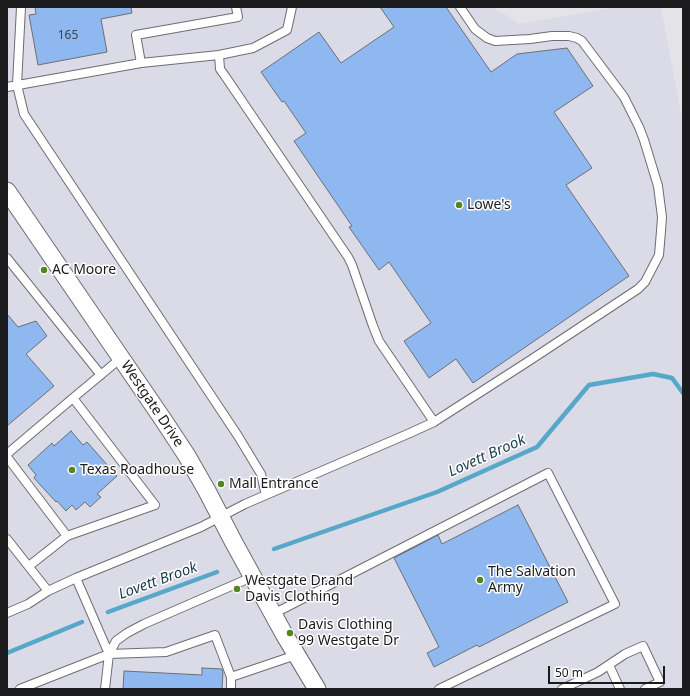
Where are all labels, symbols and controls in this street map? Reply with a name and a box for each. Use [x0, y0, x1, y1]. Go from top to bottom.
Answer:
house number: 165 [58, 29, 78, 43]
place label: Lowe's [467, 197, 511, 213]
marker: Lowe's [454, 200, 464, 210]
place label: AC Moore [52, 262, 116, 278]
marker: AC Moore [39, 265, 49, 275]
street label: Westgate Drive [117, 358, 187, 450]
water label: Lovett Brook [446, 431, 528, 481]
place label: Texas Roadhouse [80, 462, 194, 478]
marker: Texas Roadhouse [67, 465, 77, 475]
place label: Mall Entrance [229, 476, 319, 492]
marker: Mall Entrance [216, 479, 226, 489]
water label: Lovett Brook [116, 558, 200, 604]
place label: The Salvation Army [488, 564, 576, 596]
place label: Westgate Dr.and Davis Clothing [245, 573, 353, 606]
marker: The Salvation Army [475, 575, 485, 585]
marker: Westgate Dr.and Davis Clothing [232, 584, 242, 594]
place label: Davis Clothing 99 Westgate Dr [298, 617, 399, 650]
marker: Davis Clothing 99 Westgate Dr [285, 628, 295, 638]
scale bar [550, 658, 667, 684]
text: 50 m [555, 664, 583, 681]

